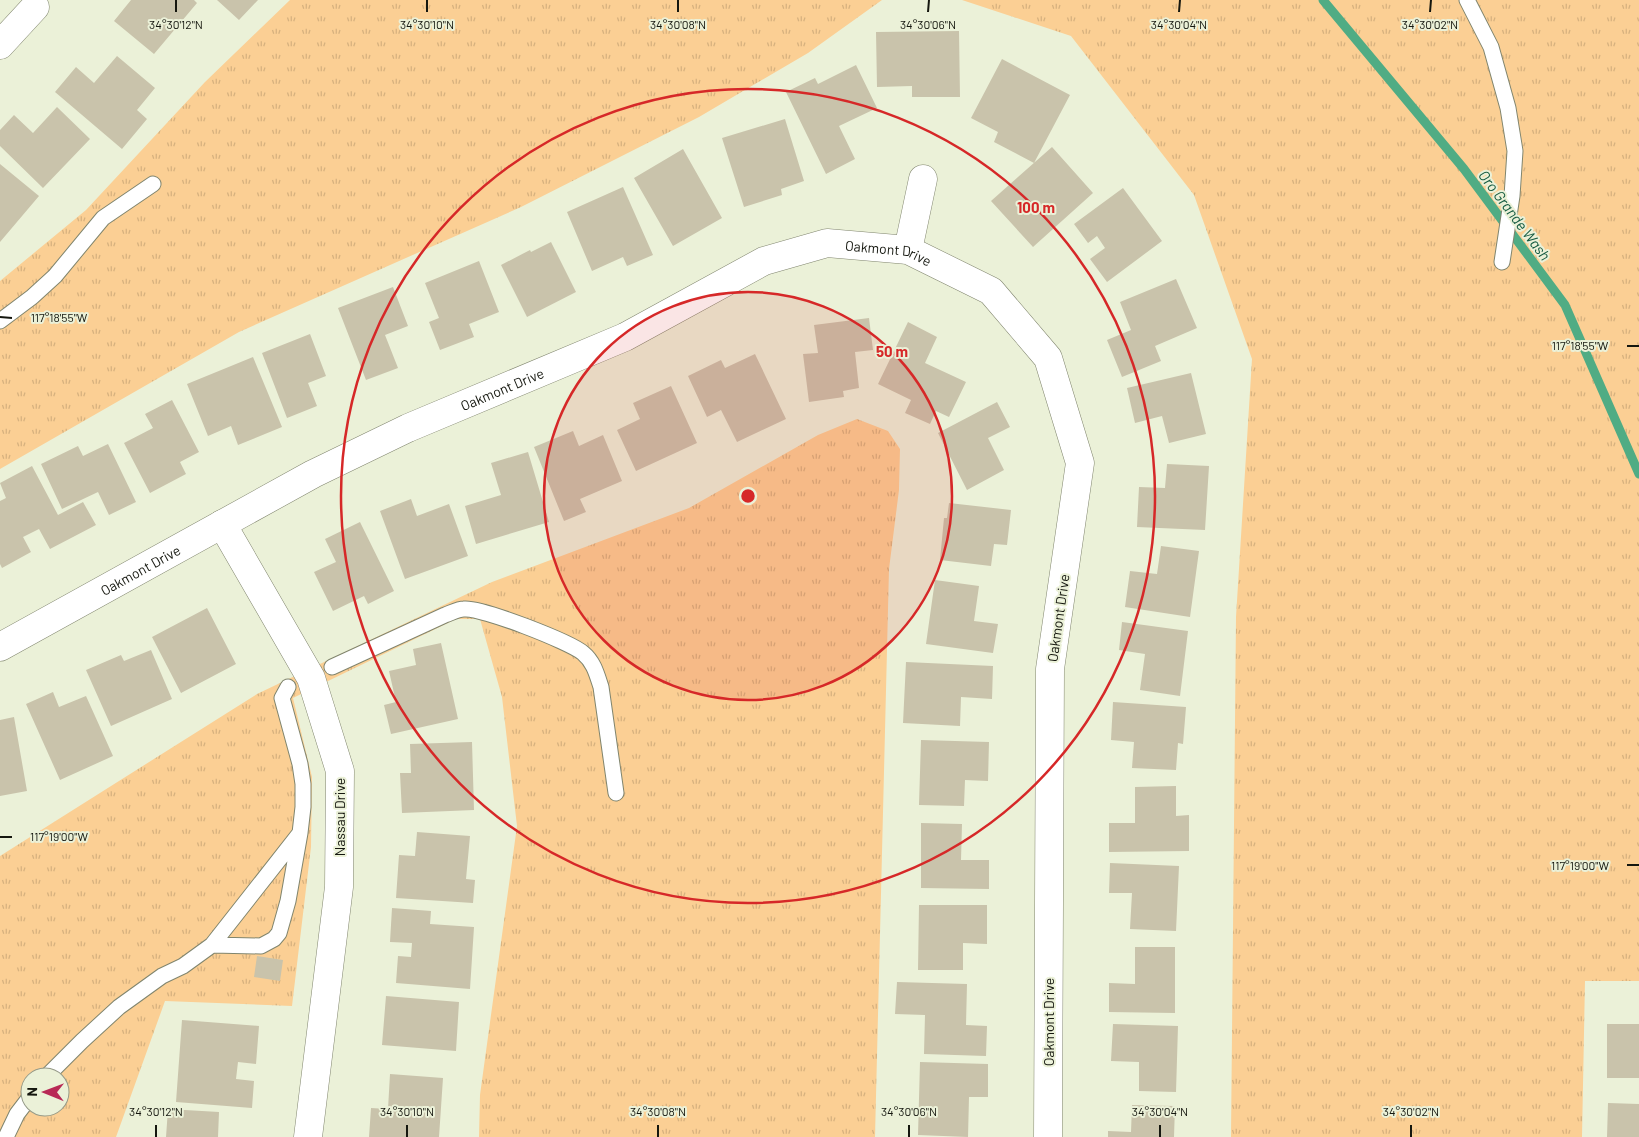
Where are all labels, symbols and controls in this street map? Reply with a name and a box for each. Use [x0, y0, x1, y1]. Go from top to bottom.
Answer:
text: 34°30'12"N [149, 17, 203, 31]
text: 34°30'10"N [400, 17, 454, 31]
text: 34°30'08"N [650, 17, 706, 31]
text: 34°30'06"N [900, 17, 956, 31]
text: 34°30'04"N [1151, 17, 1207, 31]
text: 34°30'02"N [1402, 17, 1458, 31]
water label: Oro Grande Wash [1475, 166, 1555, 264]
text: 100 m [1017, 198, 1055, 216]
street label: Oakmont Drive [844, 236, 935, 269]
text: 117°18'55"W [31, 310, 88, 324]
text: 117°18'55"W [1552, 338, 1609, 352]
text: 50 m [876, 342, 908, 360]
street label: Oakmont Drive [458, 364, 546, 414]
centre of rings [739, 487, 757, 505]
street label: Oakmont Drive [97, 541, 183, 598]
street label: Oakmont Drive [1043, 573, 1073, 663]
street label: Nassau Drive [331, 778, 348, 856]
text: 117°19'00"W [30, 829, 88, 843]
text: 117°19'00"W [1551, 858, 1609, 872]
street label: Oakmont Drive [1040, 978, 1057, 1066]
north arrow [20, 1067, 70, 1117]
text: N [23, 1087, 40, 1097]
text: 34°30'12"N [129, 1104, 183, 1118]
text: 34°30'10"N [380, 1104, 434, 1118]
text: 34°30'08"N [630, 1104, 686, 1118]
text: 34°30'06"N [881, 1104, 937, 1118]
text: 34°30'04"N [1132, 1104, 1188, 1118]
text: 34°30'02"N [1383, 1104, 1439, 1118]

